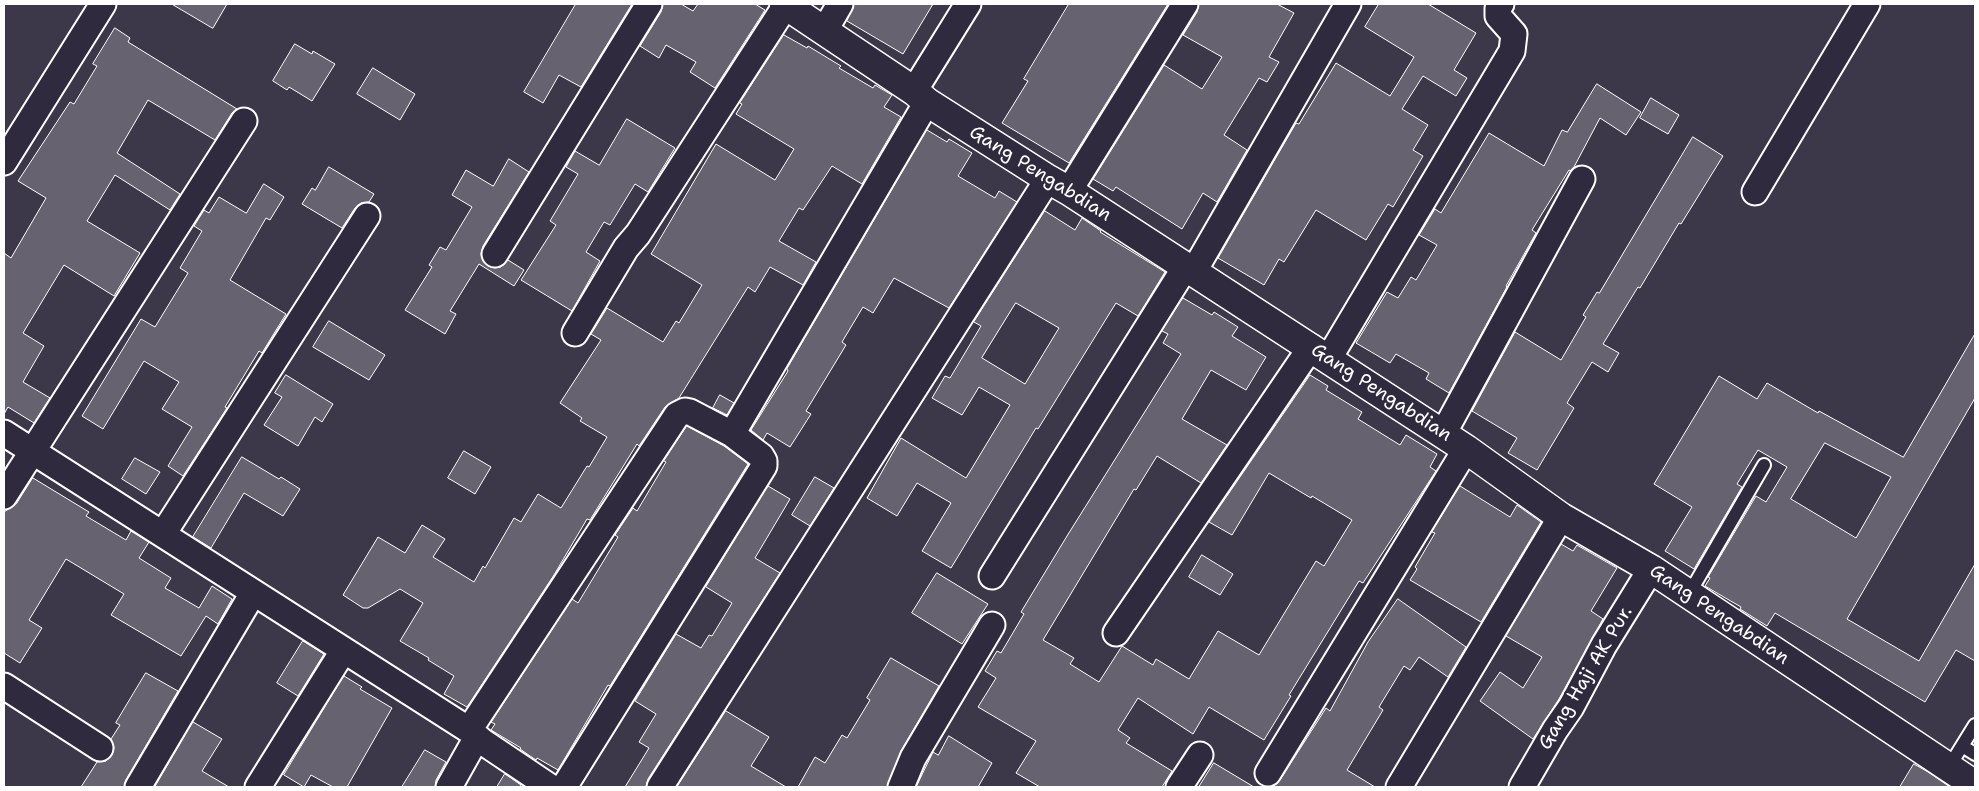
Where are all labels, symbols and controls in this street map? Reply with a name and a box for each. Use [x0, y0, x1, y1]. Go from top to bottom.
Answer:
street label: Gang Pengabdian [965, 121, 1115, 227]
street label: Gang Pengabdian [1306, 339, 1456, 447]
street label: Gang Pengabdian [1645, 560, 1793, 670]
street label: Gang Haji AK Pur. [1534, 602, 1638, 754]

